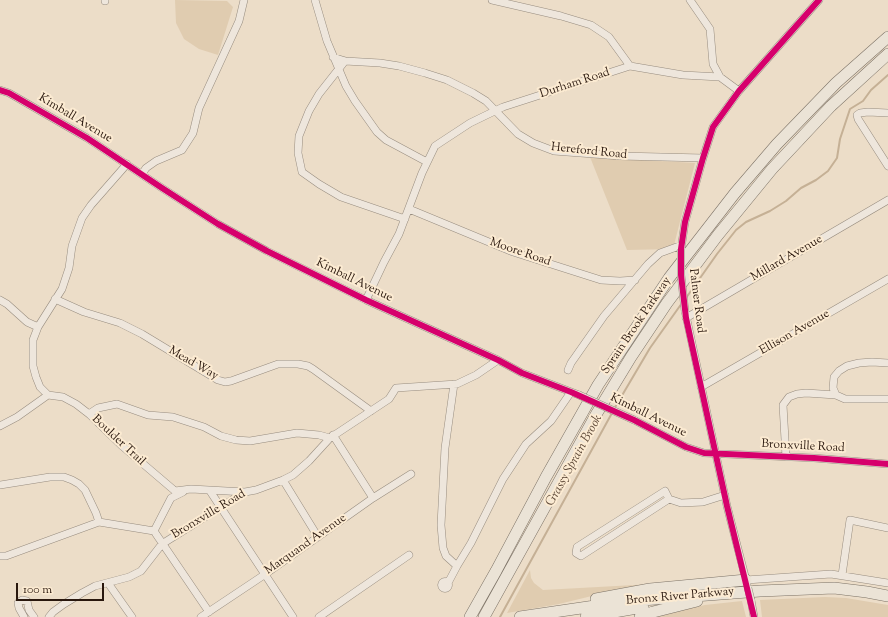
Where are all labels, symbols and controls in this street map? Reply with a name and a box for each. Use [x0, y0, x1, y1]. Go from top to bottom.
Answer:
street label: Durham Road [538, 66, 612, 102]
street label: Kimball Avenue [36, 91, 114, 147]
street label: Hereford Road [550, 141, 628, 163]
street label: Millard Avenue [749, 233, 825, 285]
street label: Moore Road [488, 236, 552, 270]
street label: Kimball Avenue [313, 256, 395, 306]
street label: Palmer Road [685, 268, 707, 334]
street label: Sprain Brook Parkway [599, 275, 675, 377]
street label: Ellison Avenue [757, 307, 833, 359]
street label: Mead Way [166, 344, 220, 384]
street label: Kimball Avenue [607, 391, 689, 441]
water label: Grassy Sprain Brook [543, 412, 607, 510]
street label: Boulder Trail [88, 413, 148, 469]
street label: Bronxville Road [761, 438, 845, 456]
street label: Bronxville Road [170, 487, 248, 543]
street label: Marquand Avenue [262, 511, 350, 579]
scale bar [18, 575, 106, 601]
text: 100 m [23, 581, 52, 599]
street label: Bronx River Parkway [625, 585, 735, 609]

